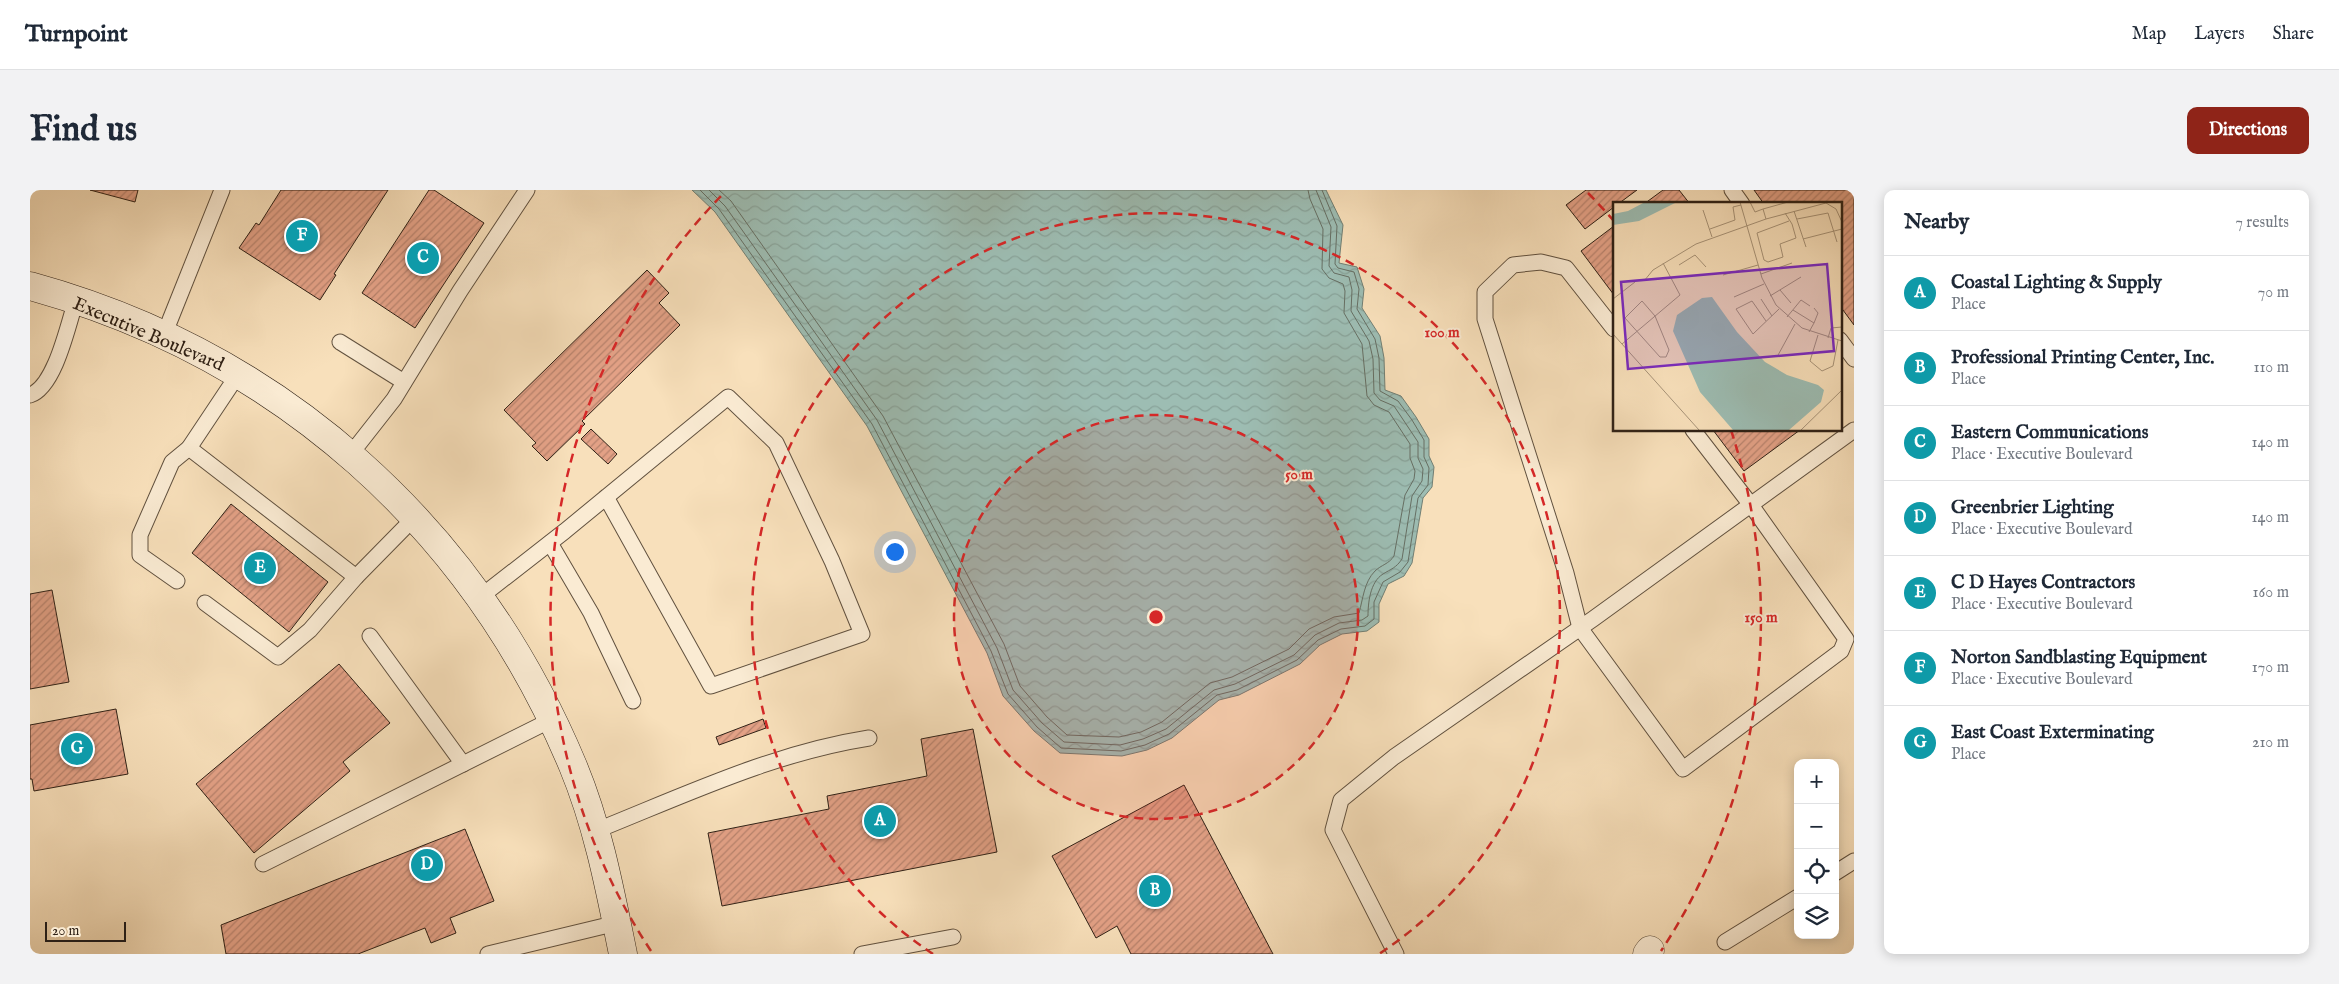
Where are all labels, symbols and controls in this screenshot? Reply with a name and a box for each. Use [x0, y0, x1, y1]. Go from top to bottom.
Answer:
text: Turnpoint [25, 19, 128, 50]
text: Map [2132, 23, 2166, 46]
text: Layers [2194, 23, 2245, 46]
text: Share [2273, 23, 2314, 46]
button: Directions [2187, 107, 2309, 154]
text: Find us [30, 108, 137, 153]
inset map [1613, 202, 1842, 431]
text: Nearby [1904, 209, 1969, 236]
text: 7 results [2235, 213, 2289, 233]
pin: F [286, 217, 318, 255]
pin: C [407, 239, 439, 277]
text: Coastal Lighting & Supply [1951, 271, 2162, 295]
text: A [1915, 283, 1925, 303]
text: 70 m [2258, 283, 2289, 303]
street label: Executive Boulevard [69, 292, 228, 378]
text: Place [1951, 295, 1986, 315]
text: 100 m [1424, 323, 1460, 342]
text: Professional Printing Center, Inc. [1951, 346, 2214, 370]
text: B [1915, 358, 1925, 378]
text: 110 m [2253, 358, 2289, 378]
text: Place [1951, 370, 1986, 390]
text: Eastern Communications [1951, 421, 2148, 445]
text: C [1914, 433, 1926, 453]
text: 140 m [2251, 433, 2289, 453]
text: Place · Executive Boulevard [1951, 445, 2133, 465]
text: 50 m [1285, 465, 1313, 484]
text: Greenbrier Lighting [1951, 496, 2114, 520]
text: D [1914, 508, 1926, 528]
text: 140 m [2251, 508, 2289, 528]
text: Place · Executive Boulevard [1951, 520, 2133, 540]
your location [882, 539, 908, 565]
pin: E [244, 549, 276, 587]
text: C D Hayes Contractors [1951, 571, 2135, 595]
text: E [1914, 583, 1926, 603]
text: 160 m [2253, 583, 2289, 603]
text: Place · Executive Boulevard [1951, 595, 2133, 615]
centre of rings [1147, 608, 1165, 626]
text: 150 m [1744, 608, 1778, 627]
text: Norton Sandblasting Equipment [1951, 646, 2207, 670]
text: F [1915, 658, 1925, 678]
text: 170 m [2252, 658, 2289, 678]
text: Place · Executive Boulevard [1951, 670, 2133, 690]
text: East Coast Exterminating [1951, 721, 2154, 745]
pin: G [61, 730, 93, 768]
text: G [1914, 733, 1926, 753]
text: 210 m [2252, 733, 2289, 753]
text: Place [1951, 745, 1986, 765]
map controls [1794, 759, 1839, 939]
button: + [1794, 759, 1839, 804]
pin: A [864, 802, 896, 840]
button: − [1794, 804, 1839, 849]
pin: D [411, 846, 443, 884]
button: locate [1794, 849, 1839, 894]
pin: B [1139, 872, 1171, 910]
button: layers [1794, 894, 1839, 939]
scale bar [45, 919, 126, 942]
text: 20 m [52, 922, 79, 940]

